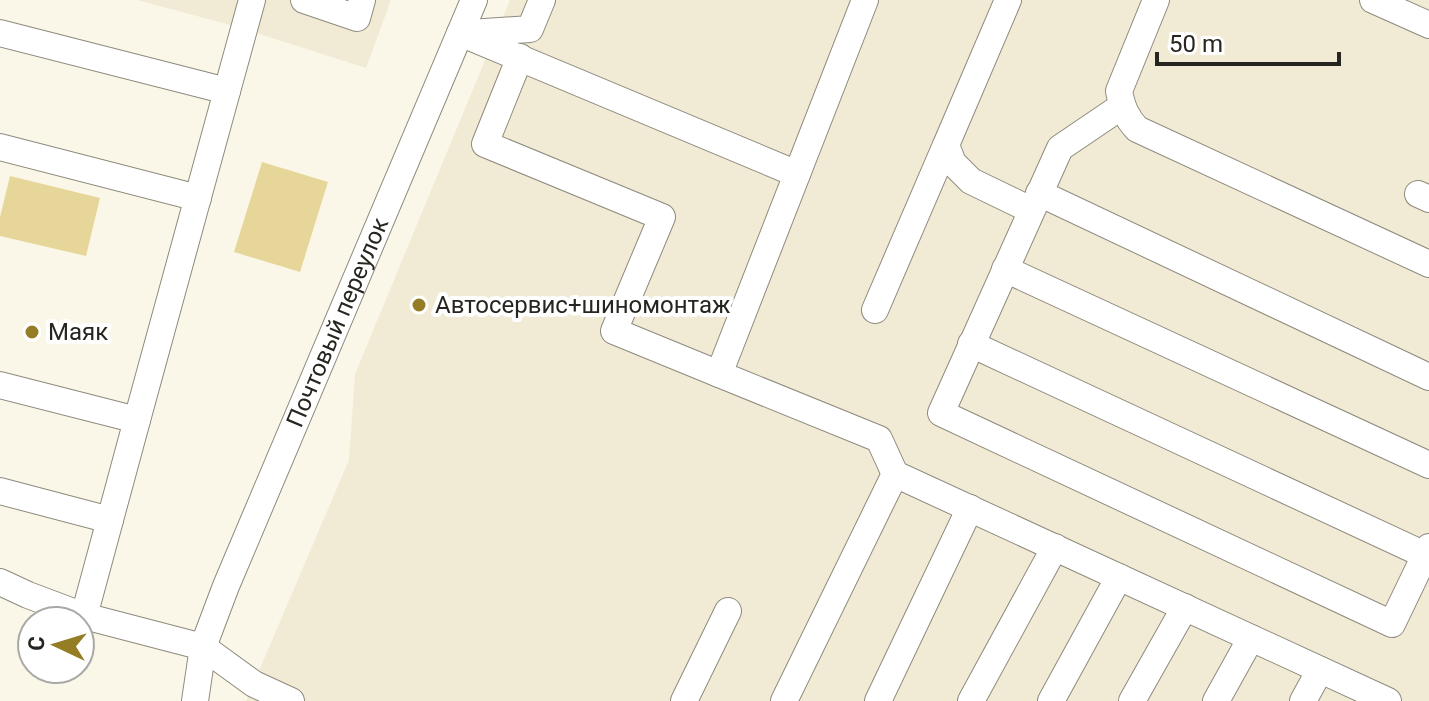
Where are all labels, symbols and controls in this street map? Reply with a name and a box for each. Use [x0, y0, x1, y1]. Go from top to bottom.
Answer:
scale bar [1157, 16, 1339, 66]
text: 50 m [1169, 30, 1223, 58]
street label: Почтовый переулок [281, 213, 394, 431]
place label: Автосервис+шиномонтаж [435, 291, 731, 319]
marker: Автосервис+шиномонтаж [410, 296, 428, 314]
place label: Маяк [48, 318, 108, 346]
marker: Маяк [23, 323, 41, 341]
north arrow [16, 605, 96, 685]
text: С [24, 636, 50, 652]

